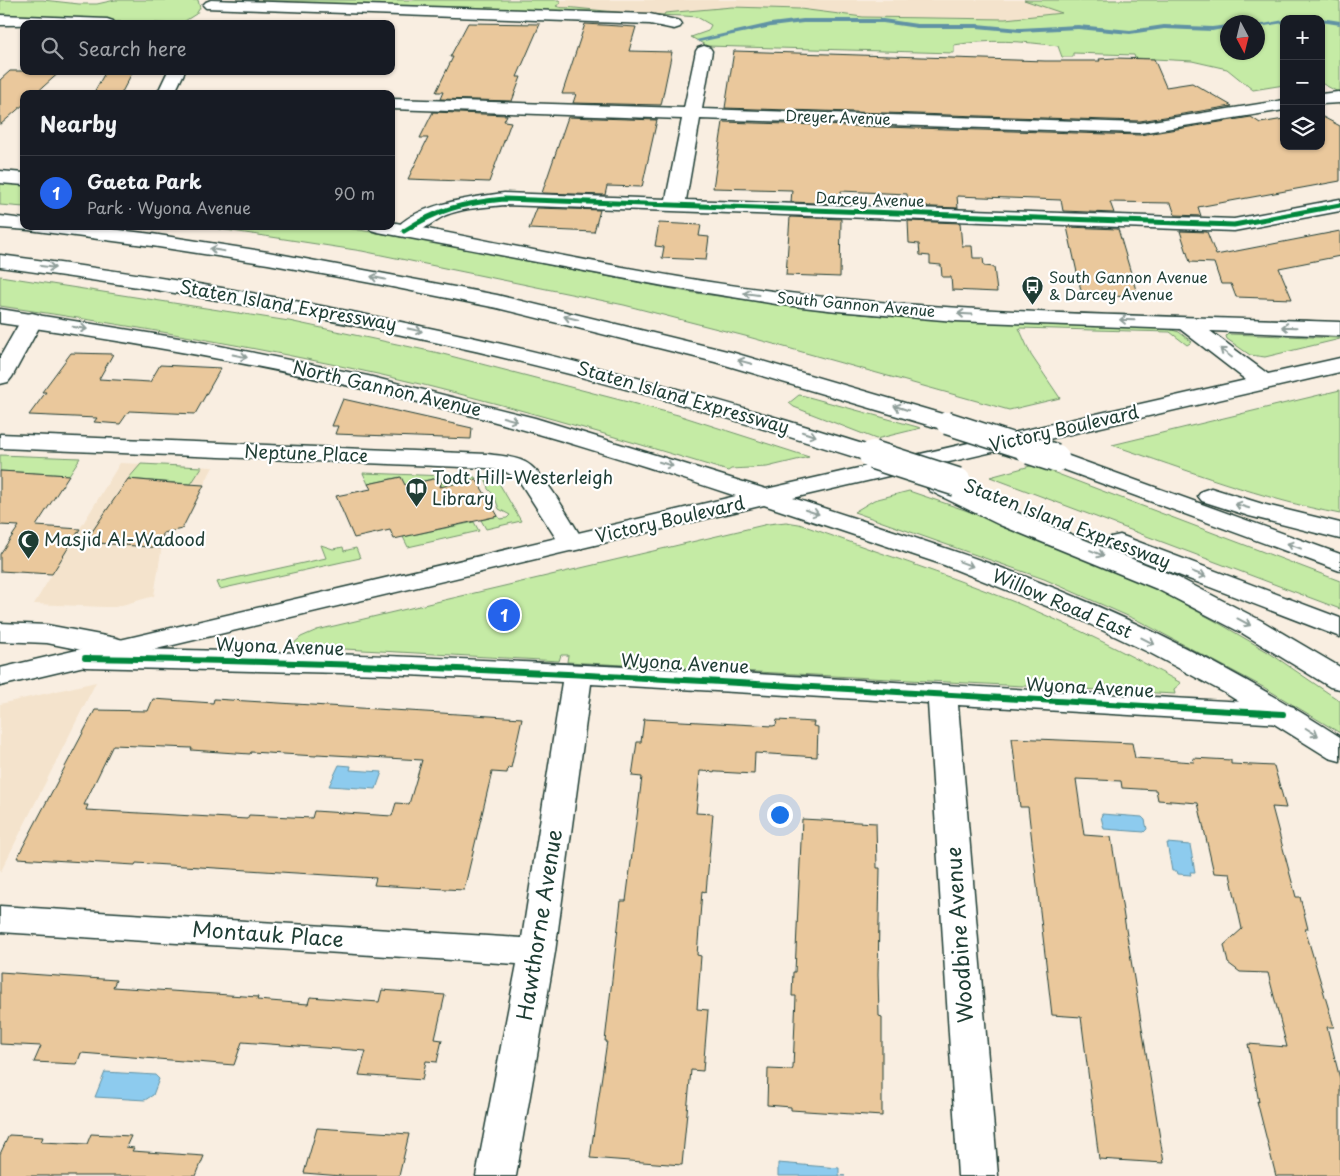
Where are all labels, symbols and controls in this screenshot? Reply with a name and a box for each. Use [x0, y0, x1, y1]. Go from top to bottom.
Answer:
north arrow [1220, 15, 1265, 60]
map controls [1280, 15, 1325, 150]
button: + [1280, 15, 1325, 60]
search box [20, 20, 395, 75]
icon: search [38, 34, 66, 62]
text: Search here [78, 34, 187, 62]
button: − [1280, 60, 1325, 105]
street label: Dreyer Avenue [785, 103, 891, 130]
button: layers [1280, 105, 1325, 150]
text: Nearby [40, 107, 117, 139]
text: Gaeta Park [87, 167, 202, 195]
text: 1 [52, 181, 60, 205]
text: 90 m [334, 181, 375, 205]
street label: Darcey Avenue [815, 185, 925, 212]
text: Park · Wyona Avenue [87, 195, 251, 219]
one-way arrow [210, 245, 226, 255]
one-way arrow [40, 262, 56, 272]
place label: South Gannon Avenue & Darcey Avenue [1049, 265, 1208, 305]
street label: Staten Island Expressway [178, 272, 399, 337]
one-way arrow [370, 272, 386, 282]
bus stop icon: South Gannon Avenue & Darcey Avenue [1021, 275, 1045, 306]
street label: South Gannon Avenue [776, 285, 936, 322]
one-way arrow [743, 289, 759, 299]
one-way arrow [957, 310, 973, 319]
one-way arrow [563, 313, 579, 322]
one-way arrow [1119, 316, 1135, 325]
one-way arrow [1282, 322, 1298, 332]
one-way arrow [72, 323, 88, 333]
one-way arrow [407, 326, 423, 335]
one-way arrow [1220, 348, 1233, 359]
one-way arrow [232, 352, 248, 362]
street label: North Gannon Avenue [290, 353, 484, 422]
street label: Staten Island Expressway [574, 353, 793, 440]
one-way arrow [738, 357, 754, 367]
street label: Victory Boulevard [986, 397, 1141, 458]
one-way arrow [894, 403, 909, 412]
one-way arrow [502, 415, 518, 424]
one-way arrow [801, 430, 817, 439]
street label: Neptune Place [244, 437, 368, 468]
one-way arrow [658, 460, 674, 470]
place label: Todt Hill-Westerleigh Library [432, 463, 613, 511]
street label: Staten Island Expressway [960, 471, 1175, 575]
library icon: Todt Hill-Westerleigh Library [404, 476, 428, 507]
street label: Victory Boulevard [592, 488, 747, 549]
one-way arrow [1234, 500, 1250, 510]
one-way arrow [804, 508, 820, 518]
place label: Masjid Al-Wadood [44, 525, 205, 552]
mosque icon: Masjid Al-Wadood [16, 528, 40, 559]
one-way arrow [1287, 541, 1303, 550]
one-way arrow [1089, 549, 1104, 559]
one-way arrow [958, 560, 973, 569]
street label: Willow Road East [988, 561, 1137, 644]
one-way arrow [1191, 570, 1206, 579]
pin: 1 [488, 596, 520, 634]
one-way arrow [1236, 617, 1251, 627]
street label: Wyona Avenue [215, 630, 345, 661]
one-way arrow [1140, 637, 1155, 647]
street label: Wyona Avenue [620, 646, 750, 679]
street label: Wyona Avenue [1025, 670, 1155, 703]
one-way arrow [1304, 727, 1318, 737]
your location [767, 802, 793, 828]
street label: Hawthorne Avenue [507, 827, 569, 1023]
street label: Woodbine Avenue [936, 846, 980, 1024]
street label: Montauk Place [191, 912, 345, 954]

